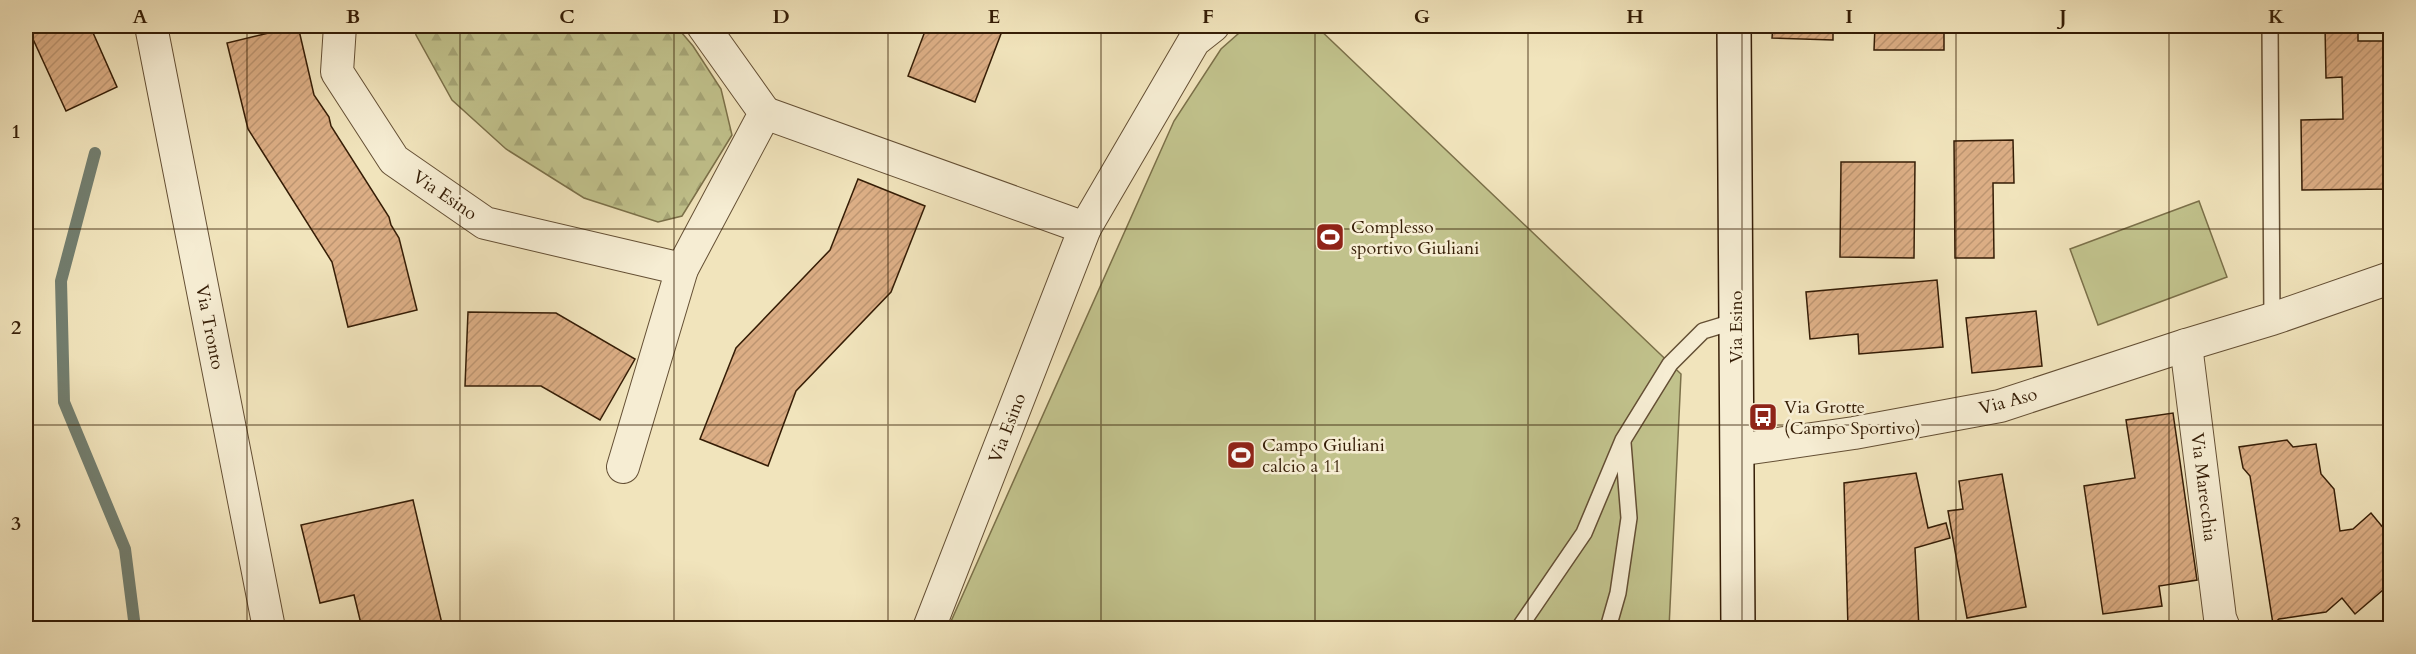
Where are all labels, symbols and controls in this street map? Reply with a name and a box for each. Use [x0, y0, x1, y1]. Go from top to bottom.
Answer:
text: A [132, 3, 148, 30]
text: B [346, 3, 360, 30]
text: C [559, 3, 575, 30]
text: D [772, 3, 790, 30]
text: E [988, 3, 1000, 30]
text: F [1202, 3, 1214, 30]
text: G [1414, 3, 1430, 30]
text: H [1626, 3, 1644, 30]
text: I [1845, 3, 1853, 30]
text: J [2056, 3, 2067, 30]
text: K [2268, 3, 2285, 30]
text: 1 [11, 118, 21, 145]
street label: Via Esino [407, 165, 482, 226]
place label: Complesso sportivo Giuliani [1351, 215, 1479, 261]
sports icon: Complesso sportivo Giuliani [1314, 221, 1346, 253]
street label: Via Tronto [189, 282, 230, 372]
street label: Via Esino [1724, 290, 1749, 364]
text: 2 [11, 314, 21, 341]
street label: Via Aso [1976, 382, 2040, 421]
street label: Via Esino [983, 389, 1032, 467]
place label: Via Grotte (Campo Sportivo) [1784, 395, 1921, 441]
bus stop icon: Via Grotte (Campo Sportivo) [1747, 401, 1779, 433]
street label: Via Marecchia [2184, 431, 2223, 543]
place label: Campo Giuliani calcio a 11 [1262, 433, 1385, 479]
sports icon: Campo Giuliani calcio a 11 [1225, 439, 1257, 471]
text: 3 [11, 510, 21, 537]

